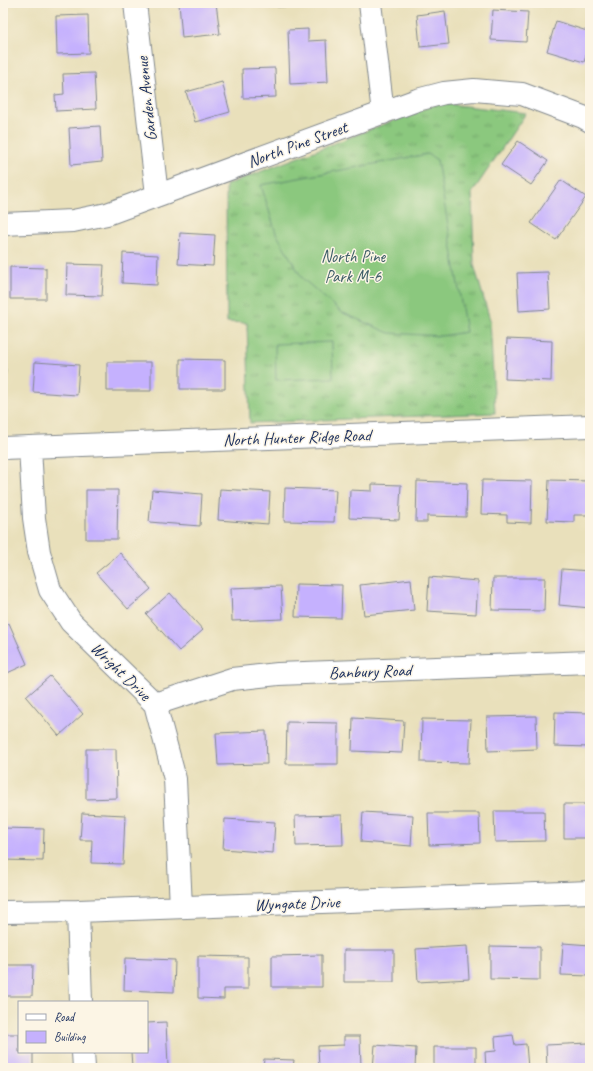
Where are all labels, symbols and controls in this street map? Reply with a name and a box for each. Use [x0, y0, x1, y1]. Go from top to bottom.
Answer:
street label: Garden Avenue [131, 54, 161, 142]
street label: North Pine Street [244, 116, 352, 172]
park label: North Pine Park M-6 [321, 246, 387, 287]
street label: North Hunter Ridge Road [223, 424, 374, 451]
street label: Wright Drive [86, 638, 156, 706]
street label: Banbury Road [328, 659, 415, 683]
street label: Wyngate Drive [254, 891, 341, 915]
legend [18, 1001, 148, 1053]
text: Road [54, 1009, 76, 1025]
text: Building [54, 1029, 86, 1045]

